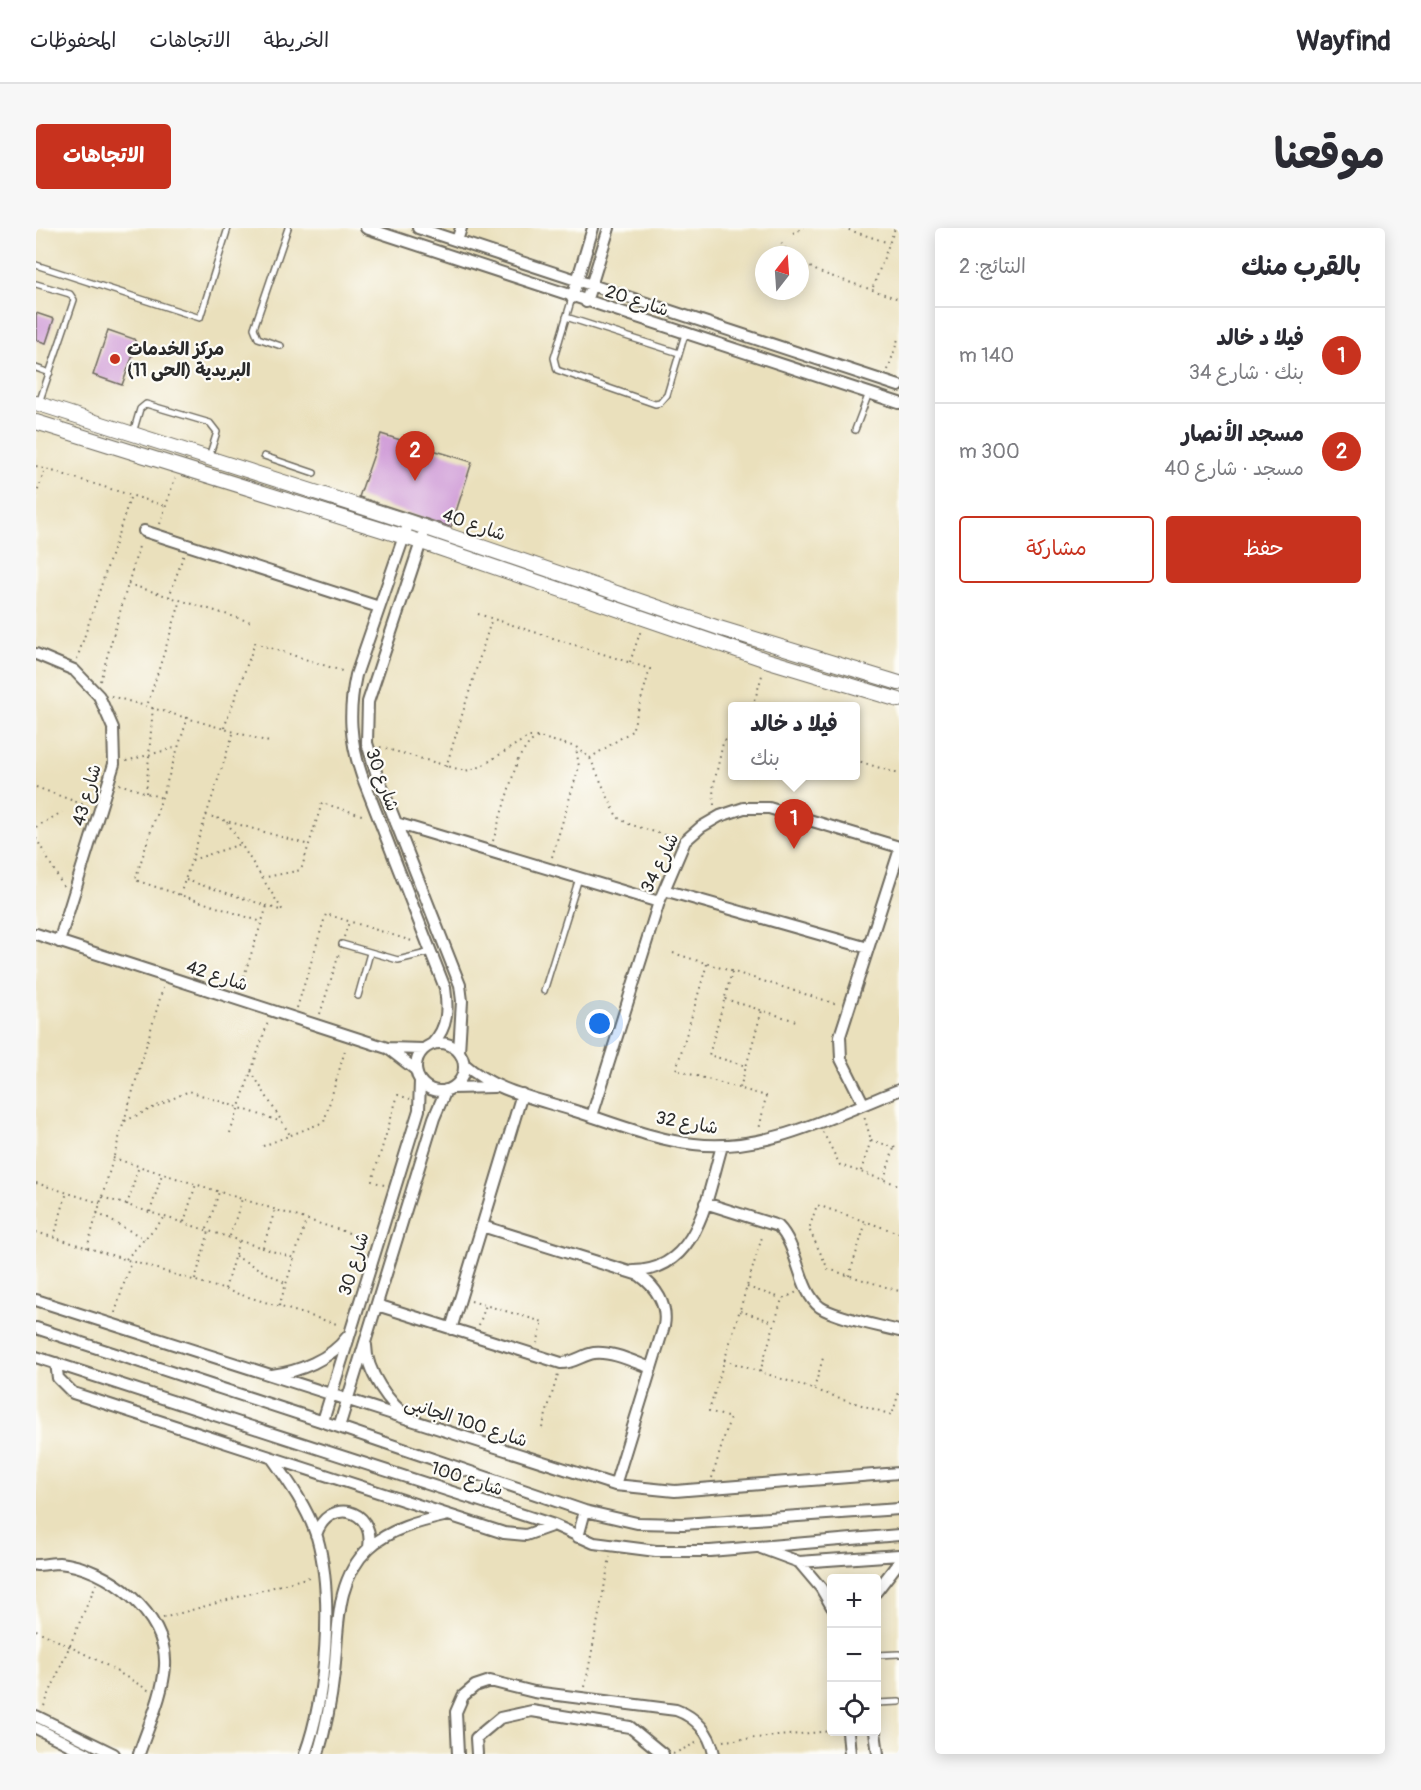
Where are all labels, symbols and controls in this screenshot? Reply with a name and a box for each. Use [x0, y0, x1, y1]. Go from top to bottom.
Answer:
text: Wayfind [1296, 24, 1391, 59]
text: المحفوظات [30, 27, 116, 54]
text: الاتجاهات [149, 27, 231, 54]
text: الخريطة [264, 27, 329, 54]
button: الاتجاهات [36, 124, 171, 189]
text: موقعنا [1274, 129, 1385, 181]
north arrow [755, 246, 809, 300]
text: بالقرب منك [1241, 251, 1361, 283]
text: النتائج: 2 [959, 254, 1026, 279]
street label: شارع 20 [602, 280, 672, 322]
text: فيلا د خالد [1216, 324, 1304, 352]
place label: مركز الخدمات البريدية (الحى 11) [127, 338, 251, 382]
text: 140 m [959, 343, 1014, 368]
text: 1 [1338, 343, 1345, 368]
marker: مركز الخدمات البريدية (الحى 11) [108, 352, 122, 366]
text: بنك · شارع 34 [1189, 360, 1304, 385]
text: مسجد الأنصار [1182, 420, 1304, 448]
pin: 2 [396, 432, 434, 481]
text: 300 m [959, 439, 1020, 464]
text: 2 [1336, 439, 1347, 464]
text: مسجد · شارع 40 [1165, 456, 1304, 481]
street label: شارع 40 [439, 503, 509, 547]
button: مشاركة [959, 516, 1154, 583]
button: حفظ [1166, 516, 1361, 583]
popup [728, 702, 860, 780]
text: فيلا د خالد [750, 710, 838, 738]
street label: شارع 30 [360, 745, 404, 815]
text: بنك [750, 746, 780, 771]
street label: شارع 43 [67, 761, 107, 829]
pin: 1 [774, 800, 813, 849]
street label: شارع 34 [636, 829, 684, 897]
street label: شارع 42 [183, 955, 251, 997]
your location [585, 1009, 614, 1038]
street label: شارع 32 [654, 1106, 720, 1140]
street label: شارع 30 [333, 1229, 375, 1299]
street label: شارع 100 الجانبى [402, 1391, 530, 1453]
street label: شارع 100 [428, 1457, 506, 1501]
map controls [827, 1574, 881, 1736]
button: + [827, 1574, 881, 1628]
button: − [827, 1628, 881, 1682]
button: locate [827, 1682, 881, 1736]

